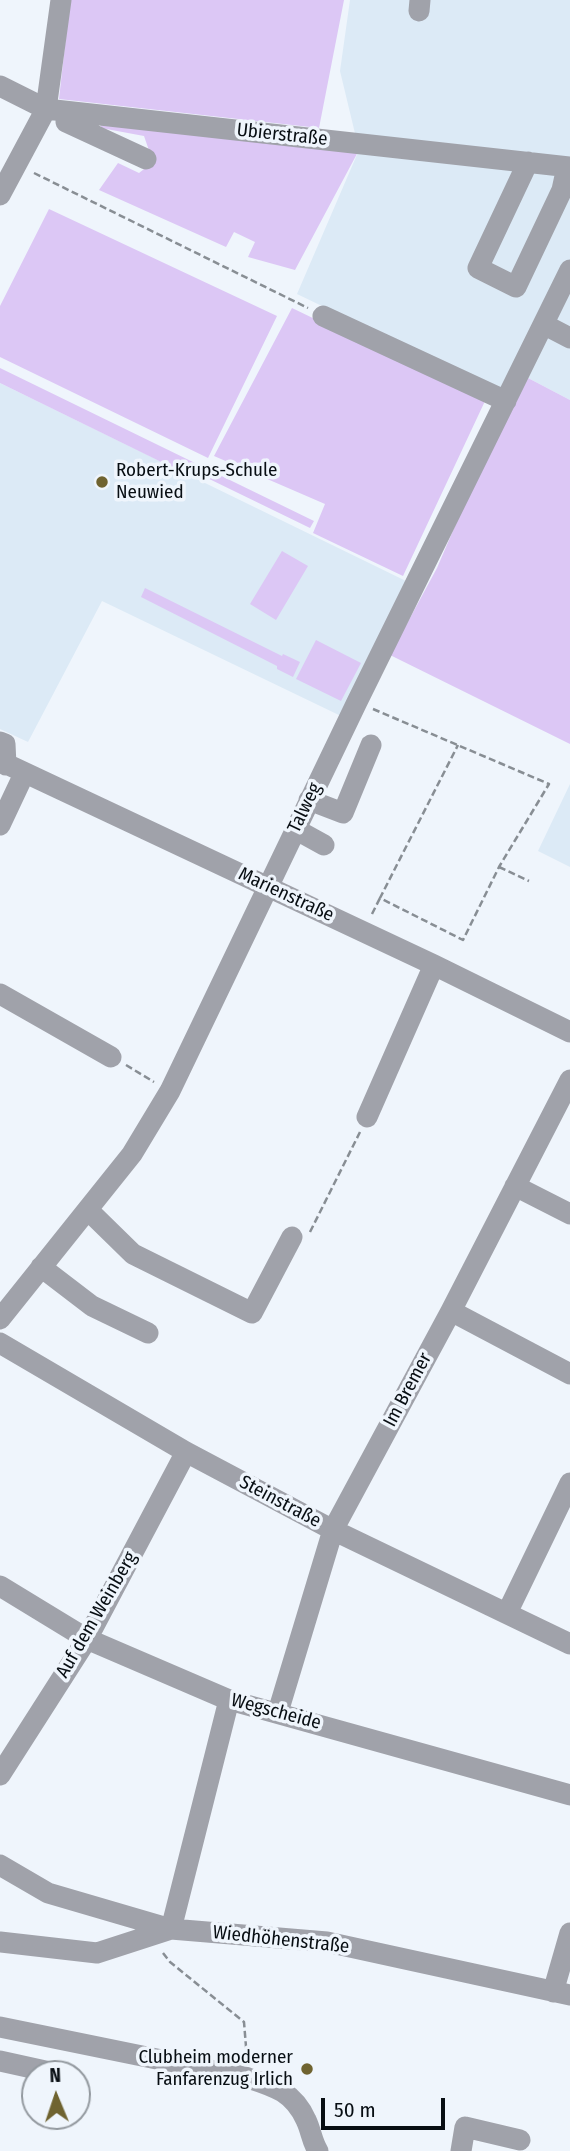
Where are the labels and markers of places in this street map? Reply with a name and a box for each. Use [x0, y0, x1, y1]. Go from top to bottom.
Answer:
place label: Robert-Krups-Schule Neuwied [116, 460, 277, 504]
marker: Robert-Krups-Schule Neuwied [94, 474, 110, 490]
place label: Clubheim moderner Fanfarenzug Irlich [138, 2047, 293, 2091]
marker: Clubheim moderner Fanfarenzug Irlich [299, 2061, 315, 2077]

